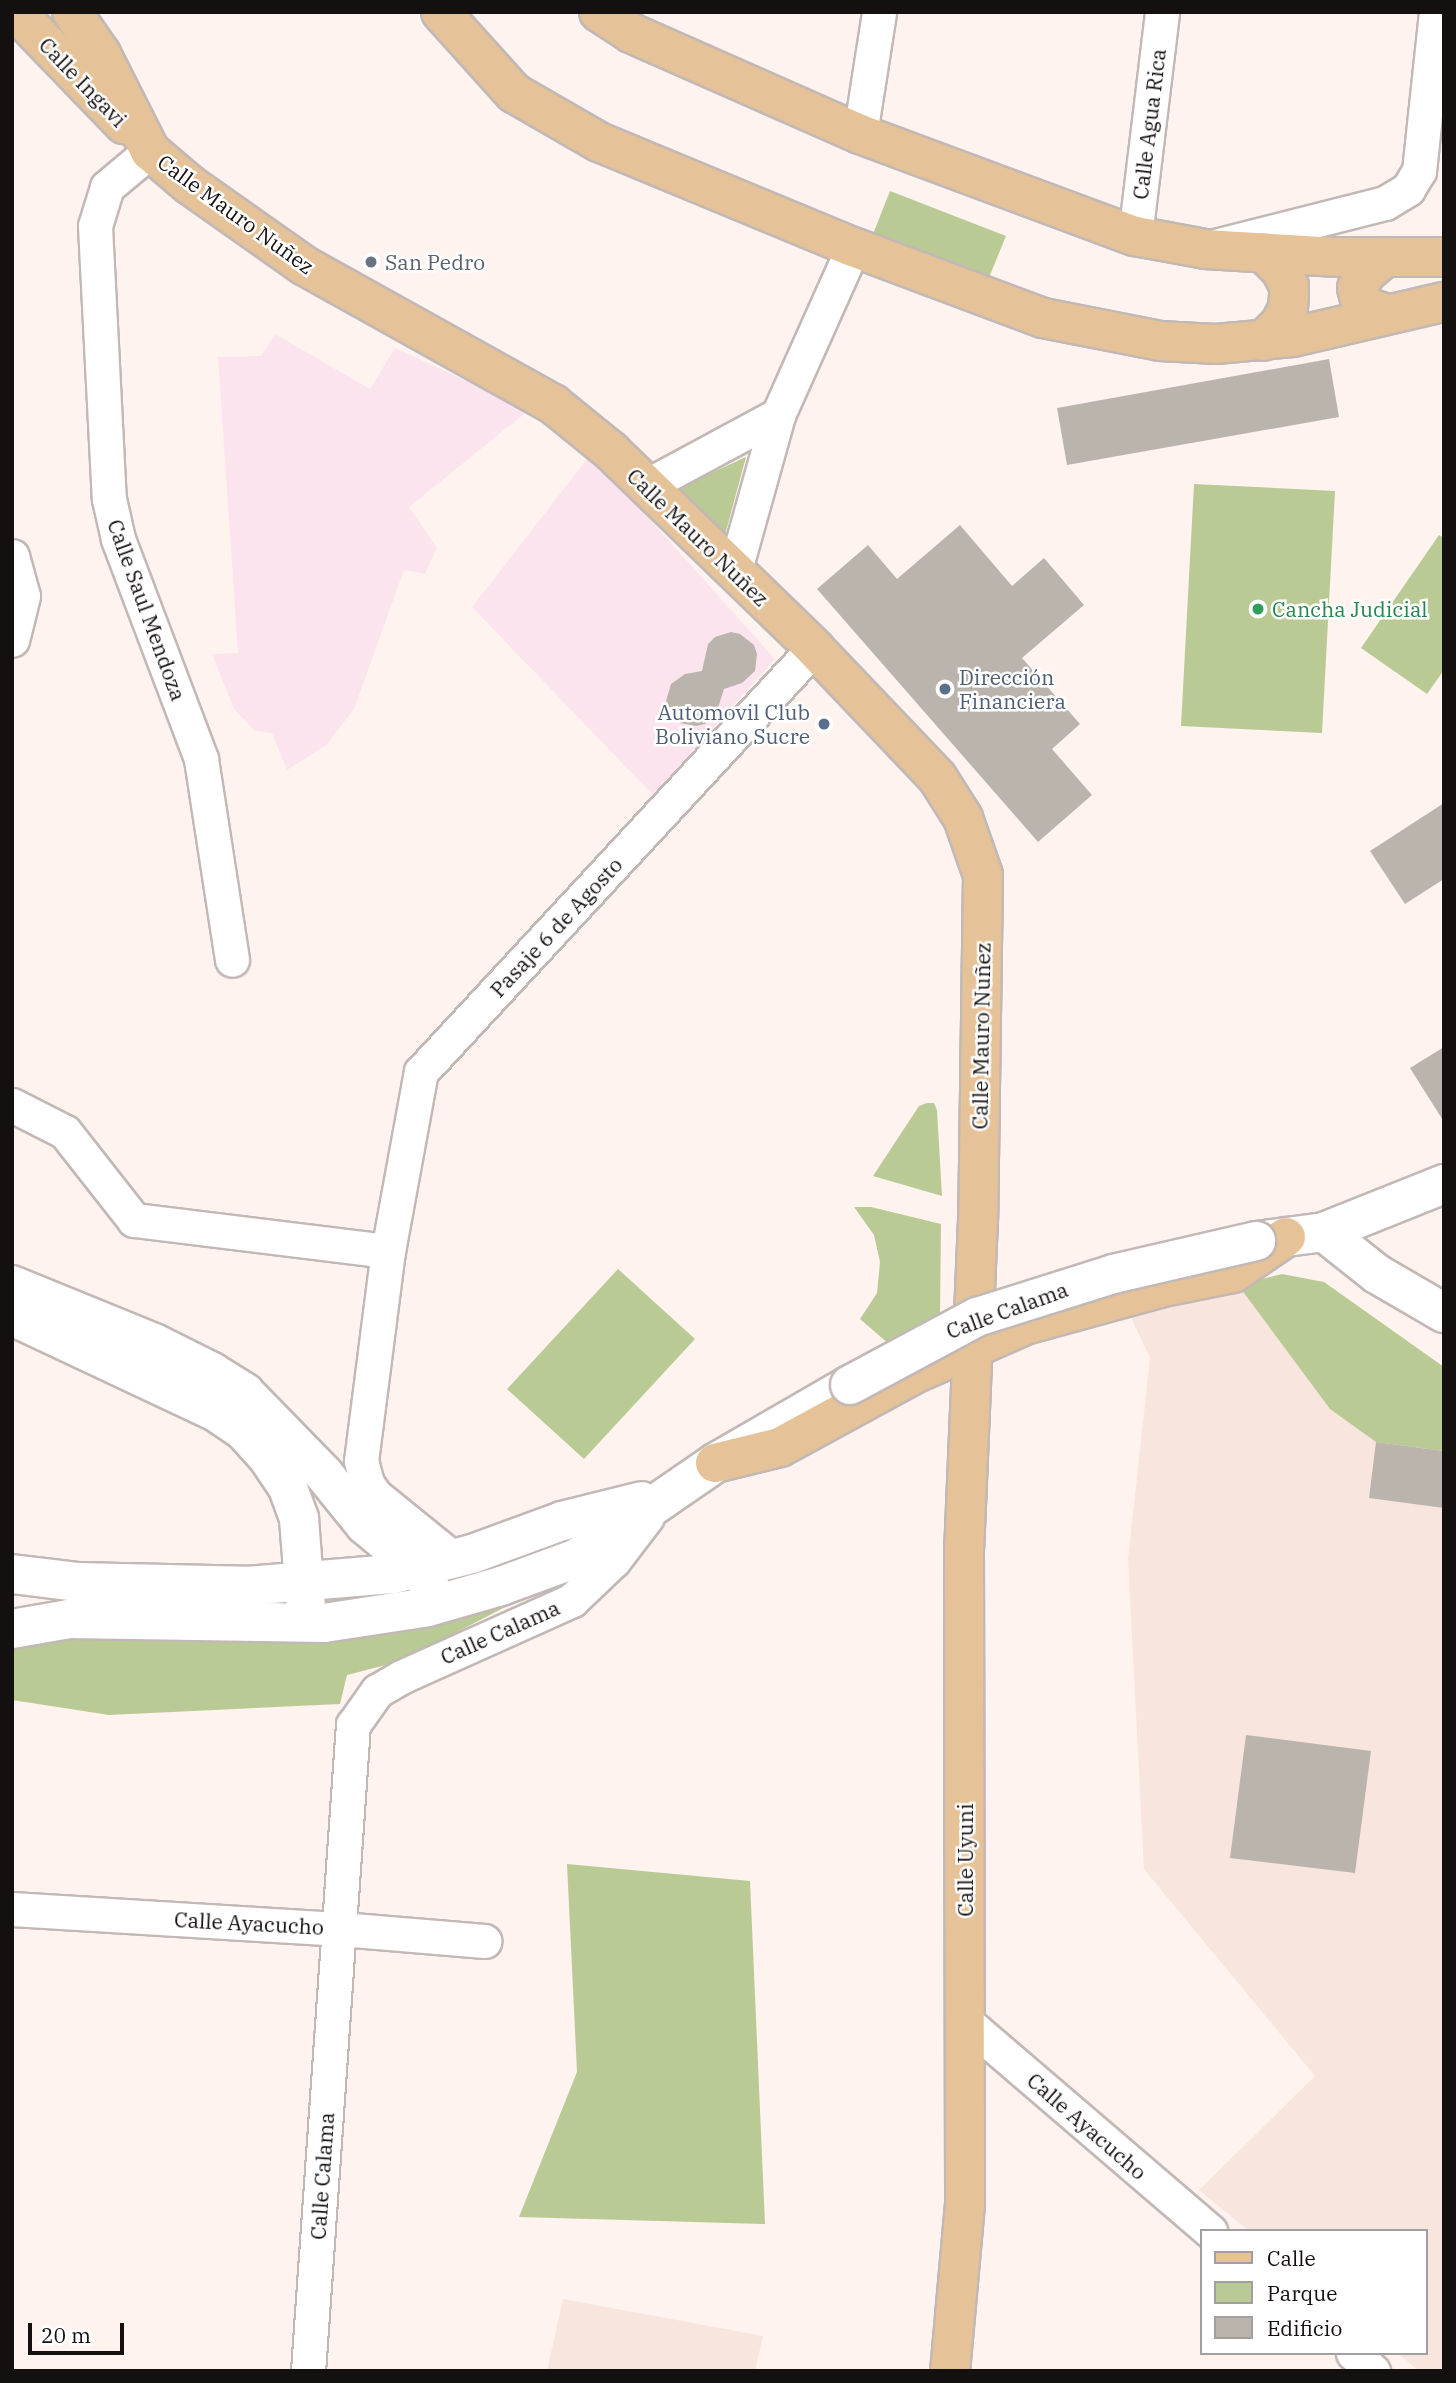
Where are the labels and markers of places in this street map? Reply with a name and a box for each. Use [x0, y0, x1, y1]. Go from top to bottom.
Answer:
place label: San Pedro [385, 249, 485, 275]
marker: San Pedro [363, 254, 379, 270]
place label: Cancha Judicial [1272, 596, 1428, 622]
marker: Cancha Judicial [1250, 601, 1266, 617]
place label: Dirección Financiera [959, 664, 1066, 714]
marker: Dirección Financiera [937, 681, 953, 697]
place label: Automovil Club Boliviano Sucre [655, 699, 810, 749]
marker: Automovil Club Boliviano Sucre [816, 716, 832, 732]

